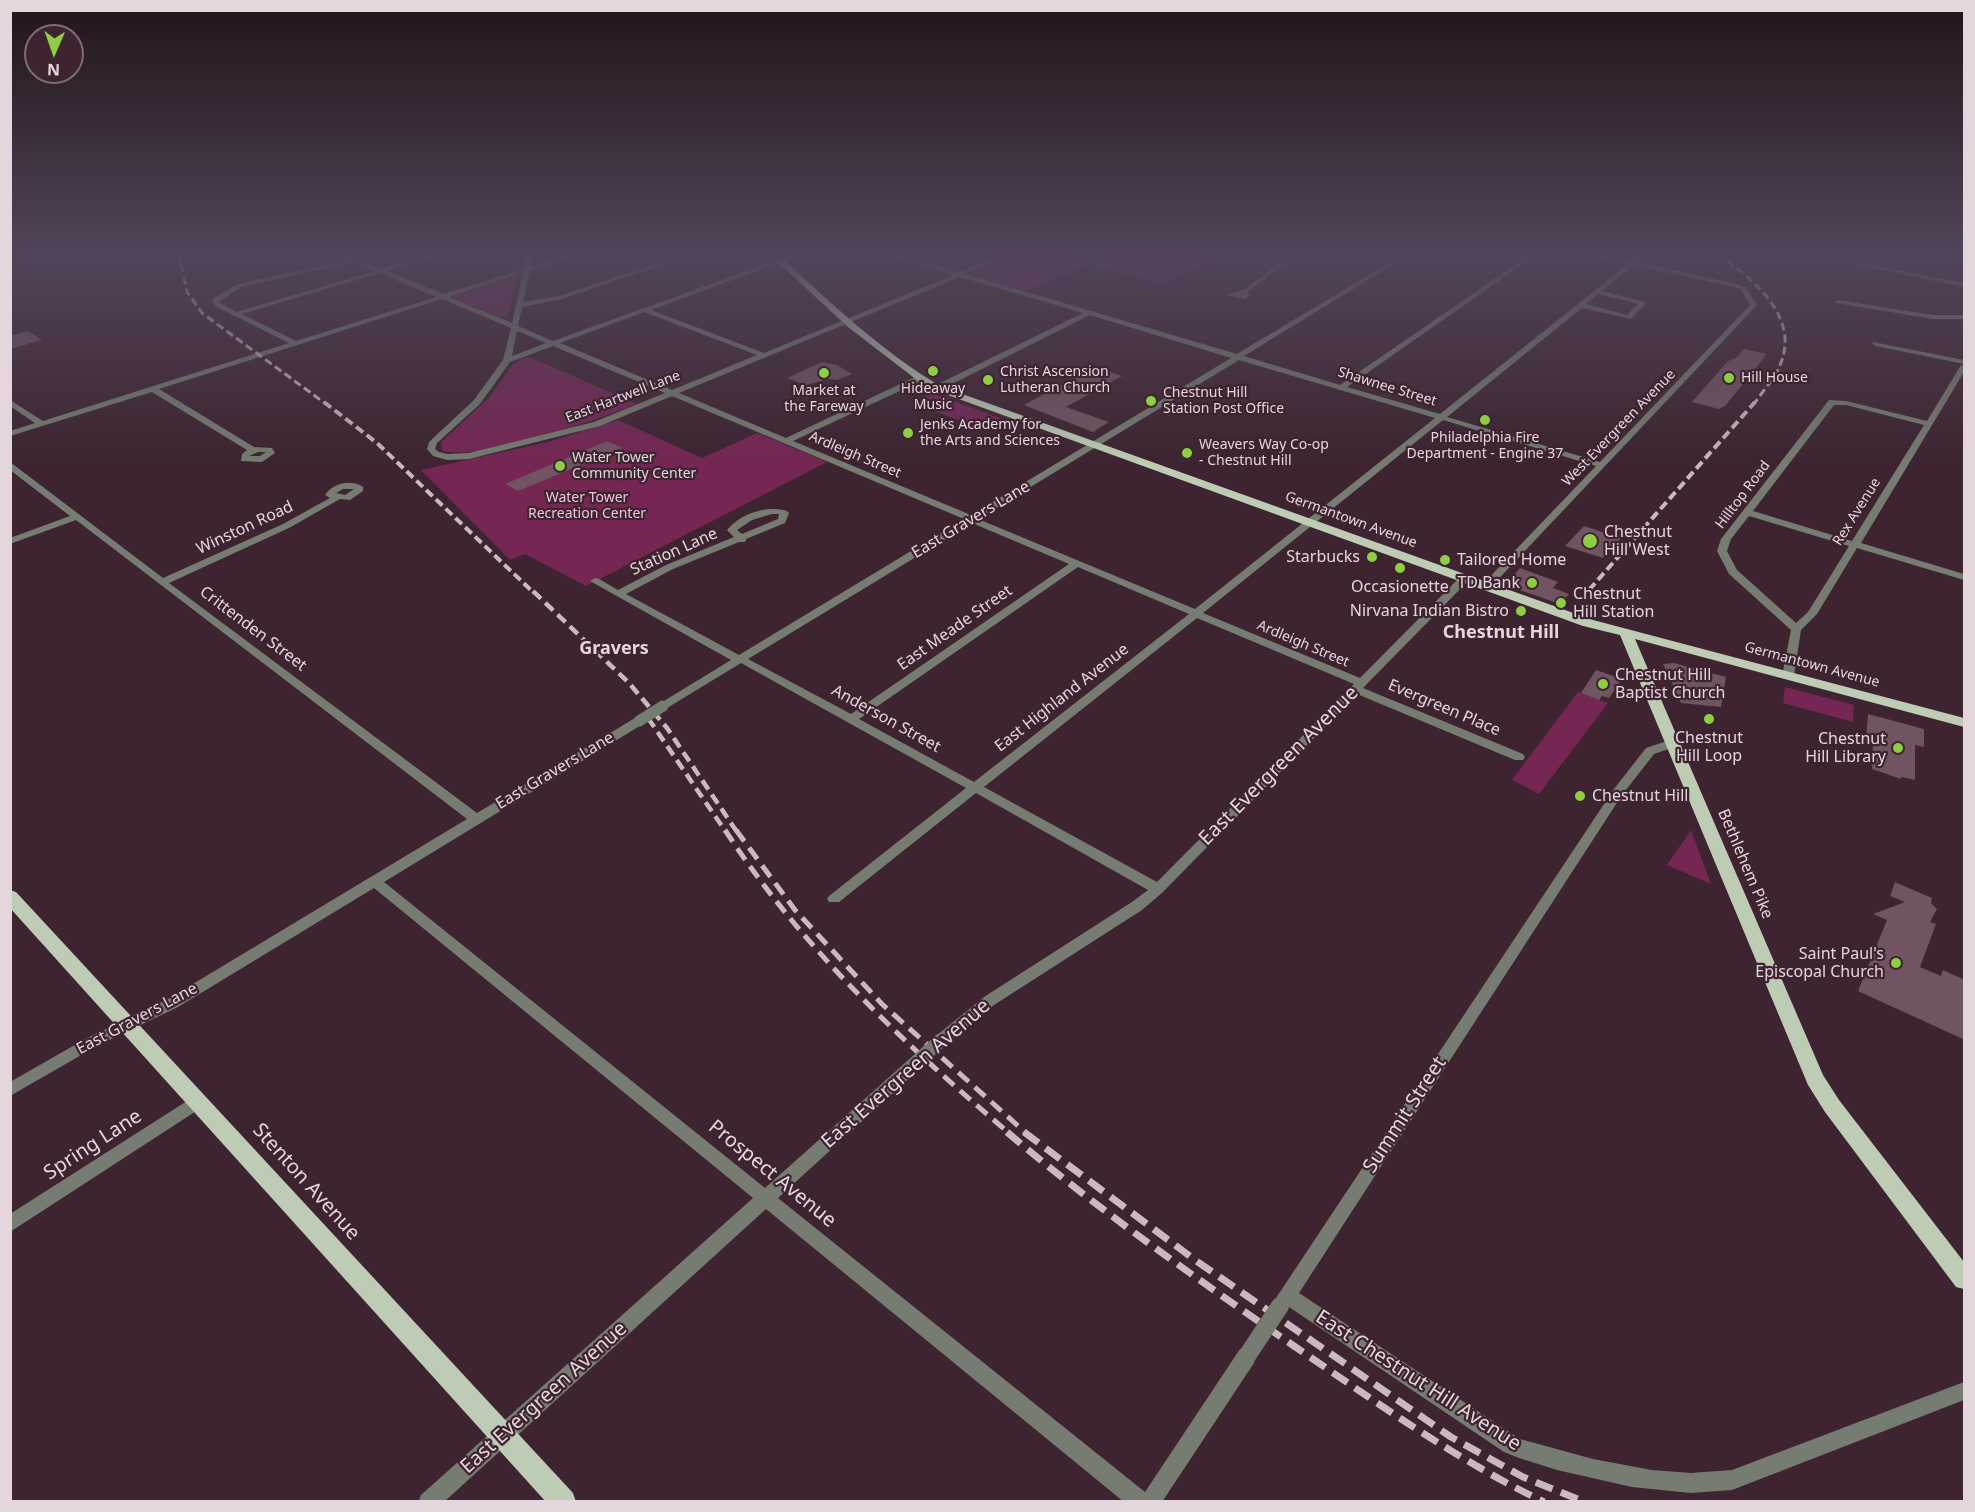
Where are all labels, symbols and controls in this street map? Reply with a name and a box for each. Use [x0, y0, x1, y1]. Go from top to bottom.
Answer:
north arrow [24, 24, 84, 84]
text: N [47, 59, 60, 81]
marker: Hideaway Music [926, 364, 940, 378]
place label: Christ Ascension Lutheran Church [1000, 364, 1110, 396]
street label: Shawnee Street [1336, 364, 1438, 410]
marker: Market at the Fareway [817, 366, 831, 380]
street label: West Evergreen Avenue [1559, 366, 1679, 490]
street label: East Hartwell Lane [563, 367, 683, 427]
place label: Hill House [1741, 370, 1808, 386]
marker: Hill House [1722, 371, 1736, 385]
marker: Christ Ascension Lutheran Church [981, 373, 995, 387]
place label: Hideaway Music [901, 381, 965, 413]
place label: Market at the Fareway [784, 383, 864, 416]
place label: Chestnut Hill Station Post Office [1163, 385, 1284, 418]
marker: Chestnut Hill Station Post Office [1144, 394, 1158, 408]
marker: Philadelphia Fire Department - Engine 37 [1478, 413, 1492, 427]
place label: Jenks Academy for the Arts and Sciences [920, 417, 1060, 449]
marker: Jenks Academy for the Arts and Sciences [901, 426, 915, 440]
street label: Ardleigh Street [807, 428, 903, 482]
place label: Philadelphia Fire Department - Engine 37 [1407, 430, 1563, 462]
place label: Weavers Way Co‑op - Chestnut Hill [1199, 437, 1329, 470]
marker: Weavers Way Co‑op - Chestnut Hill [1180, 446, 1194, 460]
place label: Water Tower Community Center [572, 450, 696, 482]
street label: Hilltop Road [1712, 458, 1774, 532]
marker: Water Tower Community Center [553, 459, 567, 473]
street label: Rex Avenue [1830, 475, 1884, 549]
street label: East Gravers Lane [909, 477, 1033, 563]
street label: Germantown Avenue [1283, 488, 1419, 552]
park label: Water Tower Recreation Center [528, 490, 646, 522]
street label: Winston Road [194, 497, 296, 559]
place label: Chestnut Hill West [1604, 522, 1672, 560]
street label: Station Lane [627, 524, 721, 580]
marker: Chestnut Hill West [1581, 532, 1599, 550]
place label: Starbucks [1286, 547, 1360, 567]
marker: Starbucks [1365, 550, 1379, 564]
place label: Tailored Home [1457, 550, 1566, 570]
marker: Tailored Home [1438, 553, 1452, 567]
marker: Occasionette [1393, 561, 1407, 575]
place label: TD Bank [1457, 573, 1520, 593]
marker: TD Bank [1525, 576, 1539, 590]
place label: Occasionette [1351, 577, 1449, 597]
street label: East Meade Street [894, 581, 1016, 675]
street label: Crittenden Street [196, 583, 310, 675]
place label: Chestnut Hill Station [1573, 584, 1654, 622]
marker: Chestnut Hill Station [1554, 596, 1568, 610]
place label: Nirvana Indian Bistro [1350, 601, 1509, 621]
marker: Nirvana Indian Bistro [1514, 604, 1528, 618]
street label: Ardleigh Street [1255, 617, 1351, 671]
district label: Chestnut Hill [1443, 622, 1559, 644]
district label: Gravers [579, 638, 649, 660]
street label: Germantown Avenue [1743, 639, 1881, 691]
street label: East Highland Avenue [991, 640, 1133, 756]
place label: Chestnut Hill Baptist Church [1615, 665, 1725, 703]
street label: Evergreen Place [1385, 676, 1503, 740]
marker: Chestnut Hill Baptist Church [1596, 677, 1610, 691]
street label: Anderson Street [828, 681, 944, 757]
street label: East Evergreen Avenue [1194, 681, 1364, 851]
marker: Chestnut Hill Loop [1702, 712, 1716, 726]
street label: East Gravers Lane [493, 728, 617, 814]
place label: Chestnut Hill Loop [1675, 728, 1743, 766]
place label: Chestnut Hill Library [1805, 729, 1886, 767]
marker: Chestnut Hill Library [1891, 741, 1905, 755]
place label: Chestnut Hill [1592, 786, 1688, 806]
marker: Chestnut Hill [1573, 789, 1587, 803]
street label: Bethlehem Pike [1713, 806, 1777, 922]
place label: Saint Paul's Episcopal Church [1755, 944, 1884, 982]
marker: Saint Paul's Episcopal Church [1889, 956, 1903, 970]
street label: East Gravers Lane [73, 979, 201, 1059]
street label: East Evergreen Avenue [817, 994, 995, 1154]
street label: Summit Street [1358, 1052, 1452, 1178]
street label: Spring Lane [40, 1104, 146, 1186]
street label: Prospect Avenue [703, 1115, 841, 1233]
street label: Stenton Avenue [247, 1119, 365, 1245]
street label: East Chestnut Hill Avenue [1311, 1306, 1525, 1456]
street label: East Evergreen Avenue [456, 1317, 632, 1479]

